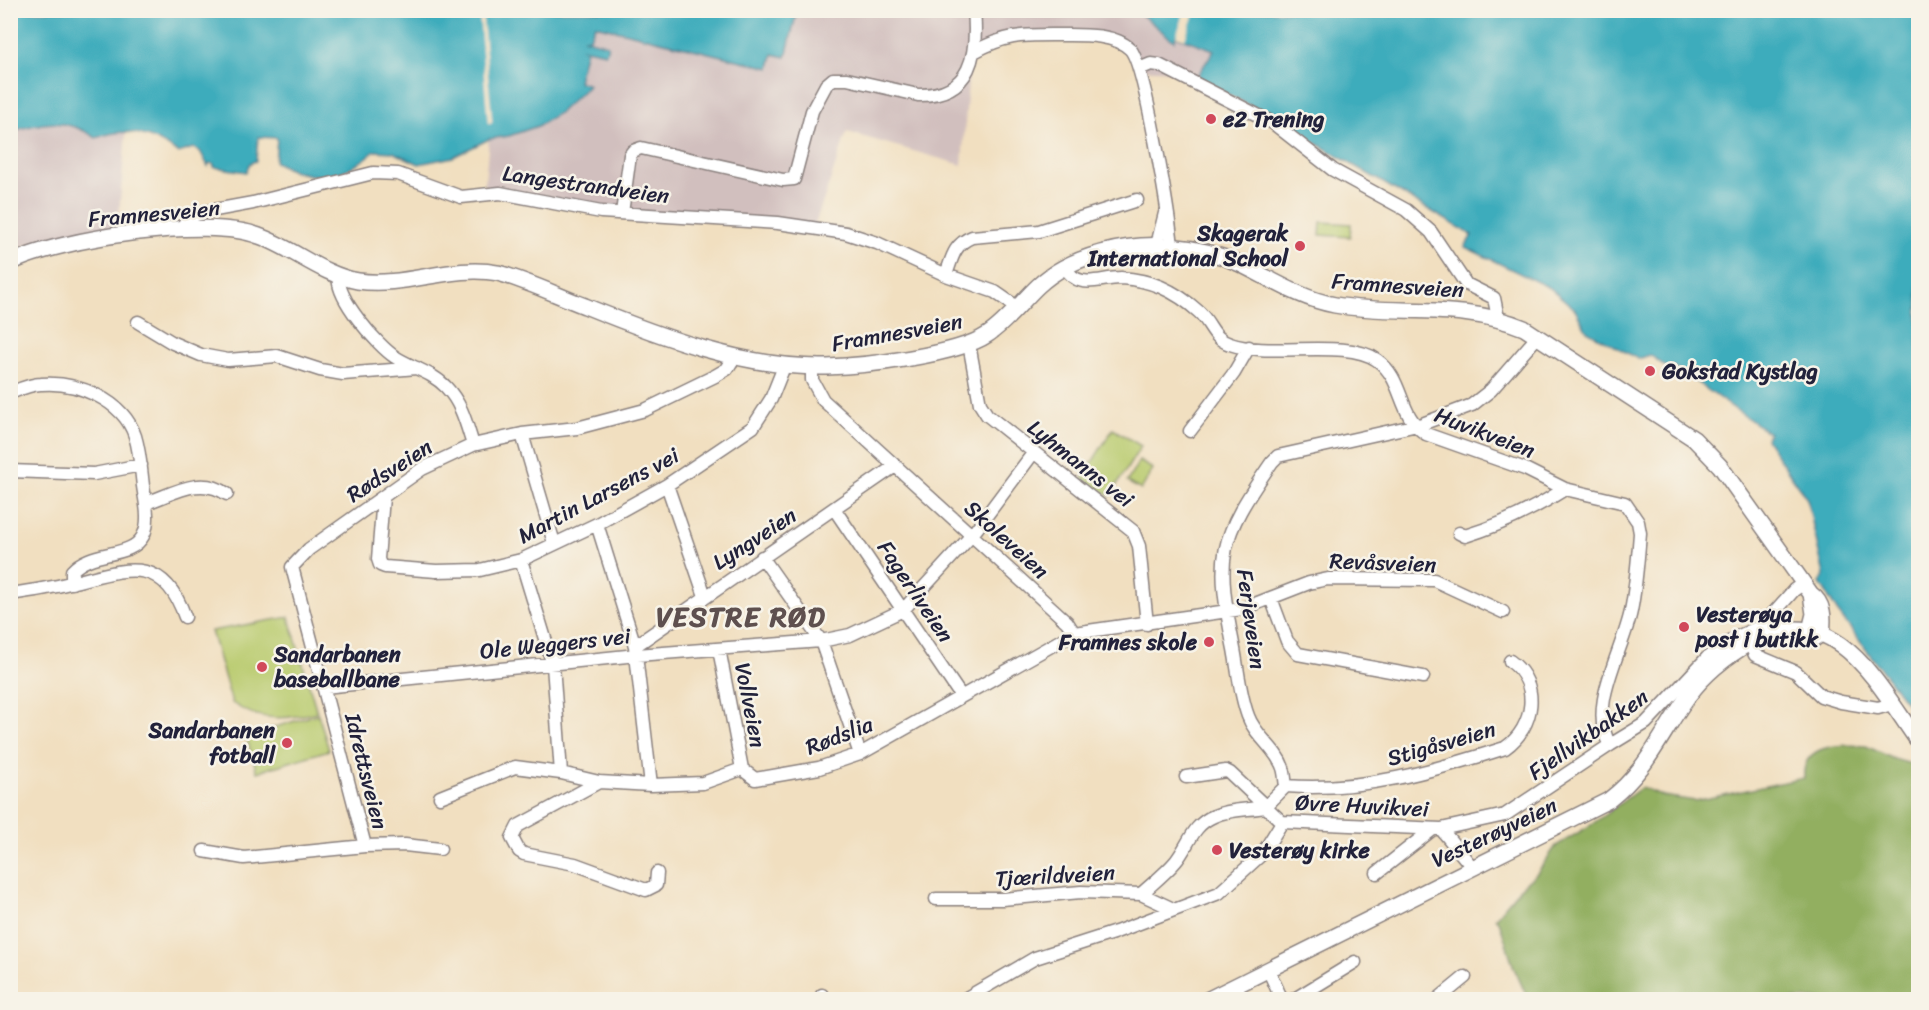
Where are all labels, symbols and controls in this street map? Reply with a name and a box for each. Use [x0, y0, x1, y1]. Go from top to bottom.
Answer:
place label: e2 Trening [1222, 100, 1324, 139]
marker: e2 Trening [1204, 112, 1218, 126]
street label: Langestrandveien [500, 154, 672, 215]
street label: Framnesveien [86, 188, 222, 239]
place label: Skagerak International School [1087, 214, 1290, 278]
marker: Skagerak International School [1293, 239, 1307, 253]
street label: Framnesveien [1331, 261, 1465, 310]
street label: Framnesveien [828, 302, 966, 363]
place label: Gokstad Kystlag [1661, 352, 1818, 391]
marker: Gokstad Kystlag [1643, 364, 1657, 378]
street label: Huvikveien [1429, 395, 1541, 470]
street label: Lyhmanns vei [1019, 409, 1144, 518]
street label: Rødsveien [338, 428, 440, 513]
street label: Martin Larsens vei [510, 436, 687, 555]
street label: Skoleveien [955, 490, 1059, 589]
street label: Lyngveien [704, 496, 805, 581]
street label: Fagerliveien [867, 532, 965, 651]
street label: Revåsveien [1329, 541, 1437, 584]
street label: Ferjeveien [1225, 566, 1278, 672]
district label: VESTRE RØD [656, 592, 826, 641]
place label: Vesterøya post i butikk [1694, 595, 1820, 659]
street label: Ole Weggers vei [478, 616, 633, 671]
marker: Vesterøya post i butikk [1677, 620, 1691, 634]
place label: Framnes skole [1058, 623, 1198, 662]
place label: Sandarbanen baseballbane [273, 635, 401, 699]
marker: Framnes skole [1202, 635, 1216, 649]
street label: Vollveien [723, 659, 778, 751]
marker: Sandarbanen baseballbane [255, 660, 269, 674]
street label: Fjellvikbakken [1520, 678, 1657, 791]
street label: Rødslia [800, 704, 880, 766]
street label: Idrettsveien [333, 708, 400, 834]
street label: Stigåsveien [1382, 709, 1500, 778]
place label: Sandarbanen fotball [147, 711, 277, 775]
marker: Sandarbanen fotball [280, 736, 294, 750]
street label: Øvre Huvikvei [1294, 783, 1431, 829]
street label: Vesterøyveien [1425, 786, 1564, 879]
place label: Vesterøy kirke [1229, 831, 1370, 870]
marker: Vesterøy kirke [1210, 843, 1224, 857]
street label: Tjærildveien [994, 853, 1116, 898]

